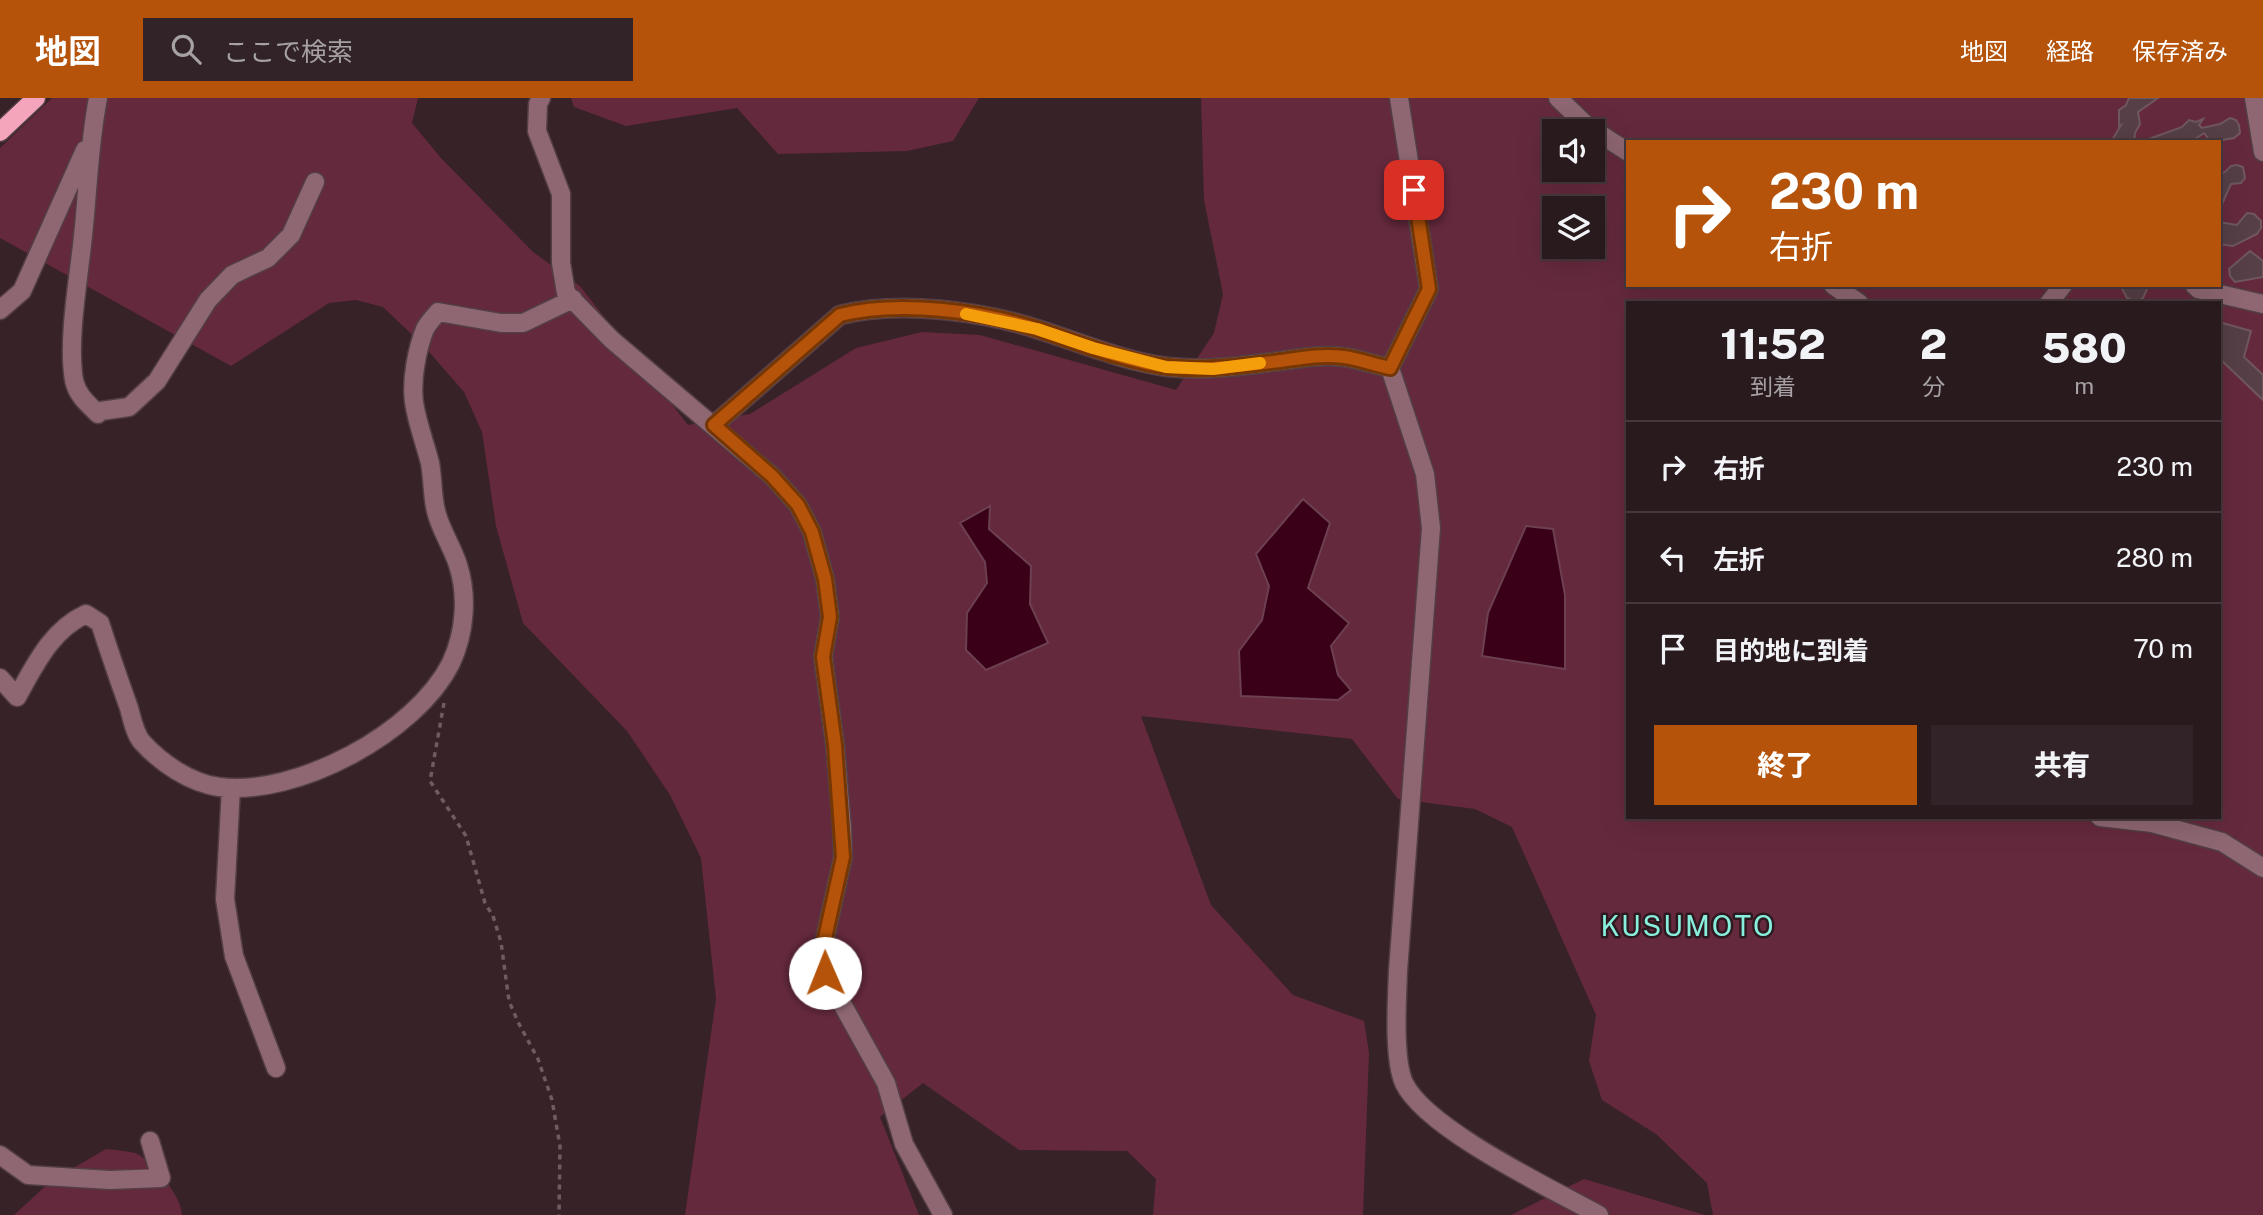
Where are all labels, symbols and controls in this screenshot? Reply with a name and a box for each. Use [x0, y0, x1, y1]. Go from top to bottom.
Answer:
search box [143, 18, 633, 81]
icon: search [167, 30, 205, 68]
text: 地図 [35, 32, 101, 70]
text: ここで検索 [223, 36, 353, 67]
text: 地図 [1960, 37, 2008, 65]
text: 経路 [2046, 37, 2094, 65]
text: 保存済み [2132, 37, 2228, 65]
map controls [1542, 119, 1605, 259]
button: sound [1542, 119, 1605, 182]
pin [1384, 160, 1444, 220]
text: 230 m [1769, 162, 1919, 220]
icon: right [1654, 168, 1745, 259]
icon: arrive [1395, 171, 1433, 209]
button: layers [1542, 196, 1605, 259]
text: 右折 [1769, 228, 1833, 265]
text: 11:52 [1720, 319, 1826, 368]
text: 2 [1920, 319, 1947, 368]
text: 580 [2042, 323, 2127, 372]
text: m [2074, 372, 2094, 399]
text: 到着 [1750, 373, 1796, 400]
text: 分 [1922, 373, 1945, 400]
icon: right [1654, 448, 1692, 486]
text: 230 m [2117, 451, 2193, 482]
text: 右折 [1713, 453, 1765, 484]
icon: left [1654, 539, 1692, 577]
text: 280 m [2116, 542, 2193, 573]
text: 左折 [1713, 544, 1765, 575]
icon: arrive [1654, 630, 1692, 668]
text: 70 m [2133, 633, 2193, 664]
text: 目的地に到着 [1713, 635, 1869, 666]
button: 終了 [1654, 725, 1917, 805]
button: 共有 [1931, 725, 2193, 805]
district label: KUSUMOTO [1600, 909, 1776, 942]
position arrow [788, 936, 862, 1010]

